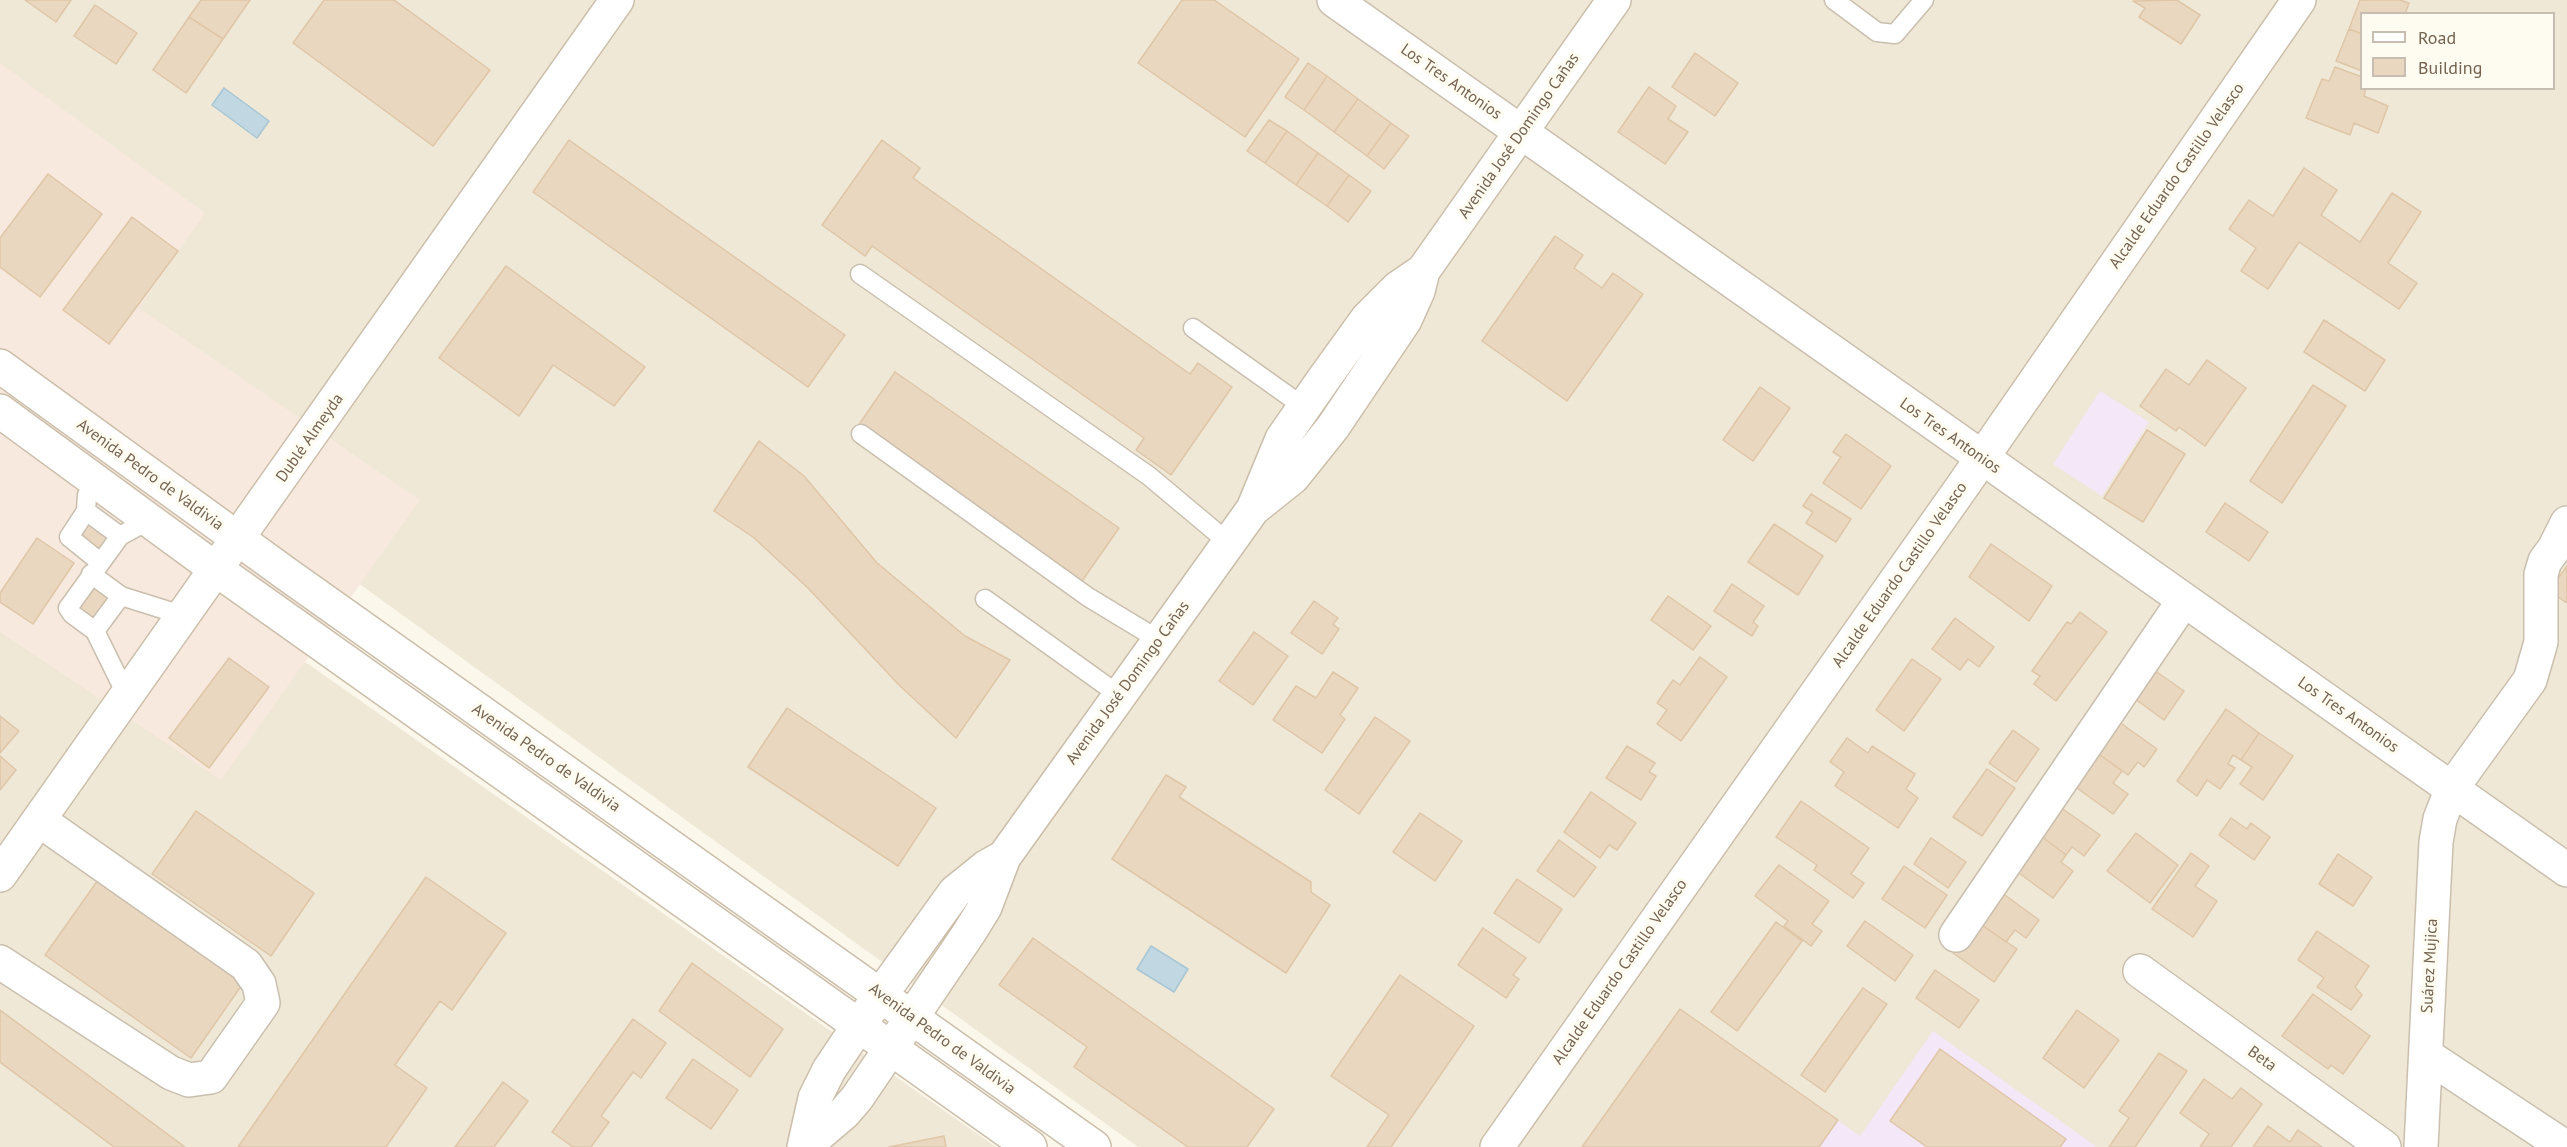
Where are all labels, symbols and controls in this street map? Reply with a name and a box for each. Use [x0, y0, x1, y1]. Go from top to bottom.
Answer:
legend [2360, 12, 2555, 90]
text: Road [2418, 26, 2456, 49]
street label: Los Tres Antonios [1397, 40, 1505, 124]
street label: Avenida José Domingo Cañas [1455, 50, 1583, 222]
text: Building [2418, 56, 2482, 79]
street label: Alcalde Eduardo Castillo Velasco [2105, 80, 2249, 272]
street label: Dublé Almeyda [272, 390, 348, 486]
street label: Los Tres Antonios [1896, 394, 2004, 478]
street label: Avenida Pedro de Valdivia [73, 415, 227, 535]
street label: Alcalde Eduardo Castillo Velasco [1828, 479, 1972, 671]
street label: Avenida José Domingo Cañas [1062, 597, 1194, 769]
street label: Los Tres Antonios [2294, 673, 2402, 757]
street label: Avenida Pedro de Valdivia [468, 700, 624, 816]
street label: Alcalde Eduardo Castillo Velasco [1548, 876, 1692, 1068]
street label: Suárez Mujica [2418, 918, 2442, 1014]
street label: Avenida Pedro de Valdivia [865, 979, 1019, 1099]
street label: Beta [2244, 1042, 2280, 1076]

